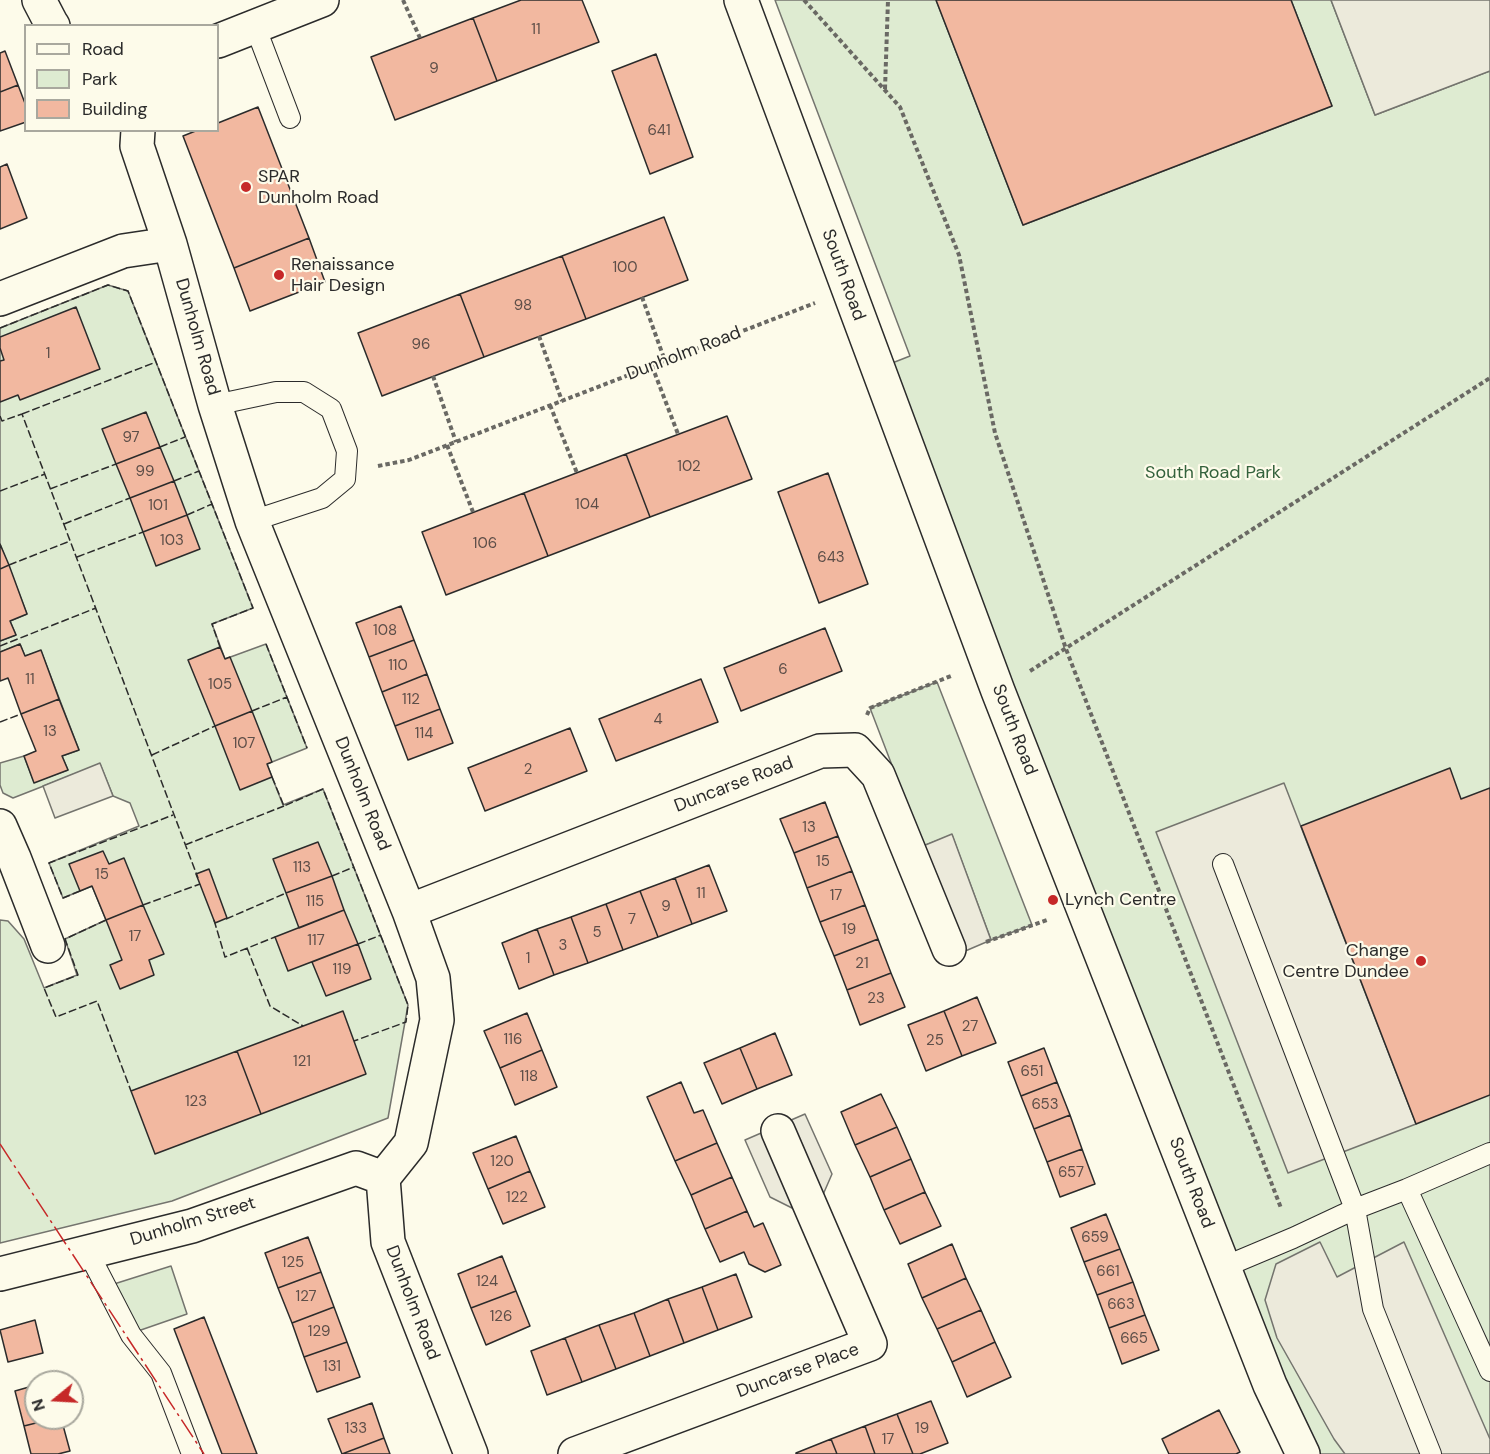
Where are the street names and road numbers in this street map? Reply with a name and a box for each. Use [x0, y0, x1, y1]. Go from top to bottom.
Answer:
street label: South Road [817, 226, 869, 324]
street label: Dunholm Road [170, 276, 224, 398]
street label: Dunholm Road [624, 322, 744, 386]
street label: South Road [987, 682, 1041, 778]
street label: Dunholm Road [329, 734, 395, 854]
street label: Duncarse Road [671, 752, 797, 818]
street label: South Road [1164, 1135, 1218, 1231]
street label: Dunholm Street [128, 1193, 258, 1251]
street label: Dunholm Road [380, 1243, 444, 1363]
street label: Duncarse Place [734, 1339, 862, 1403]

